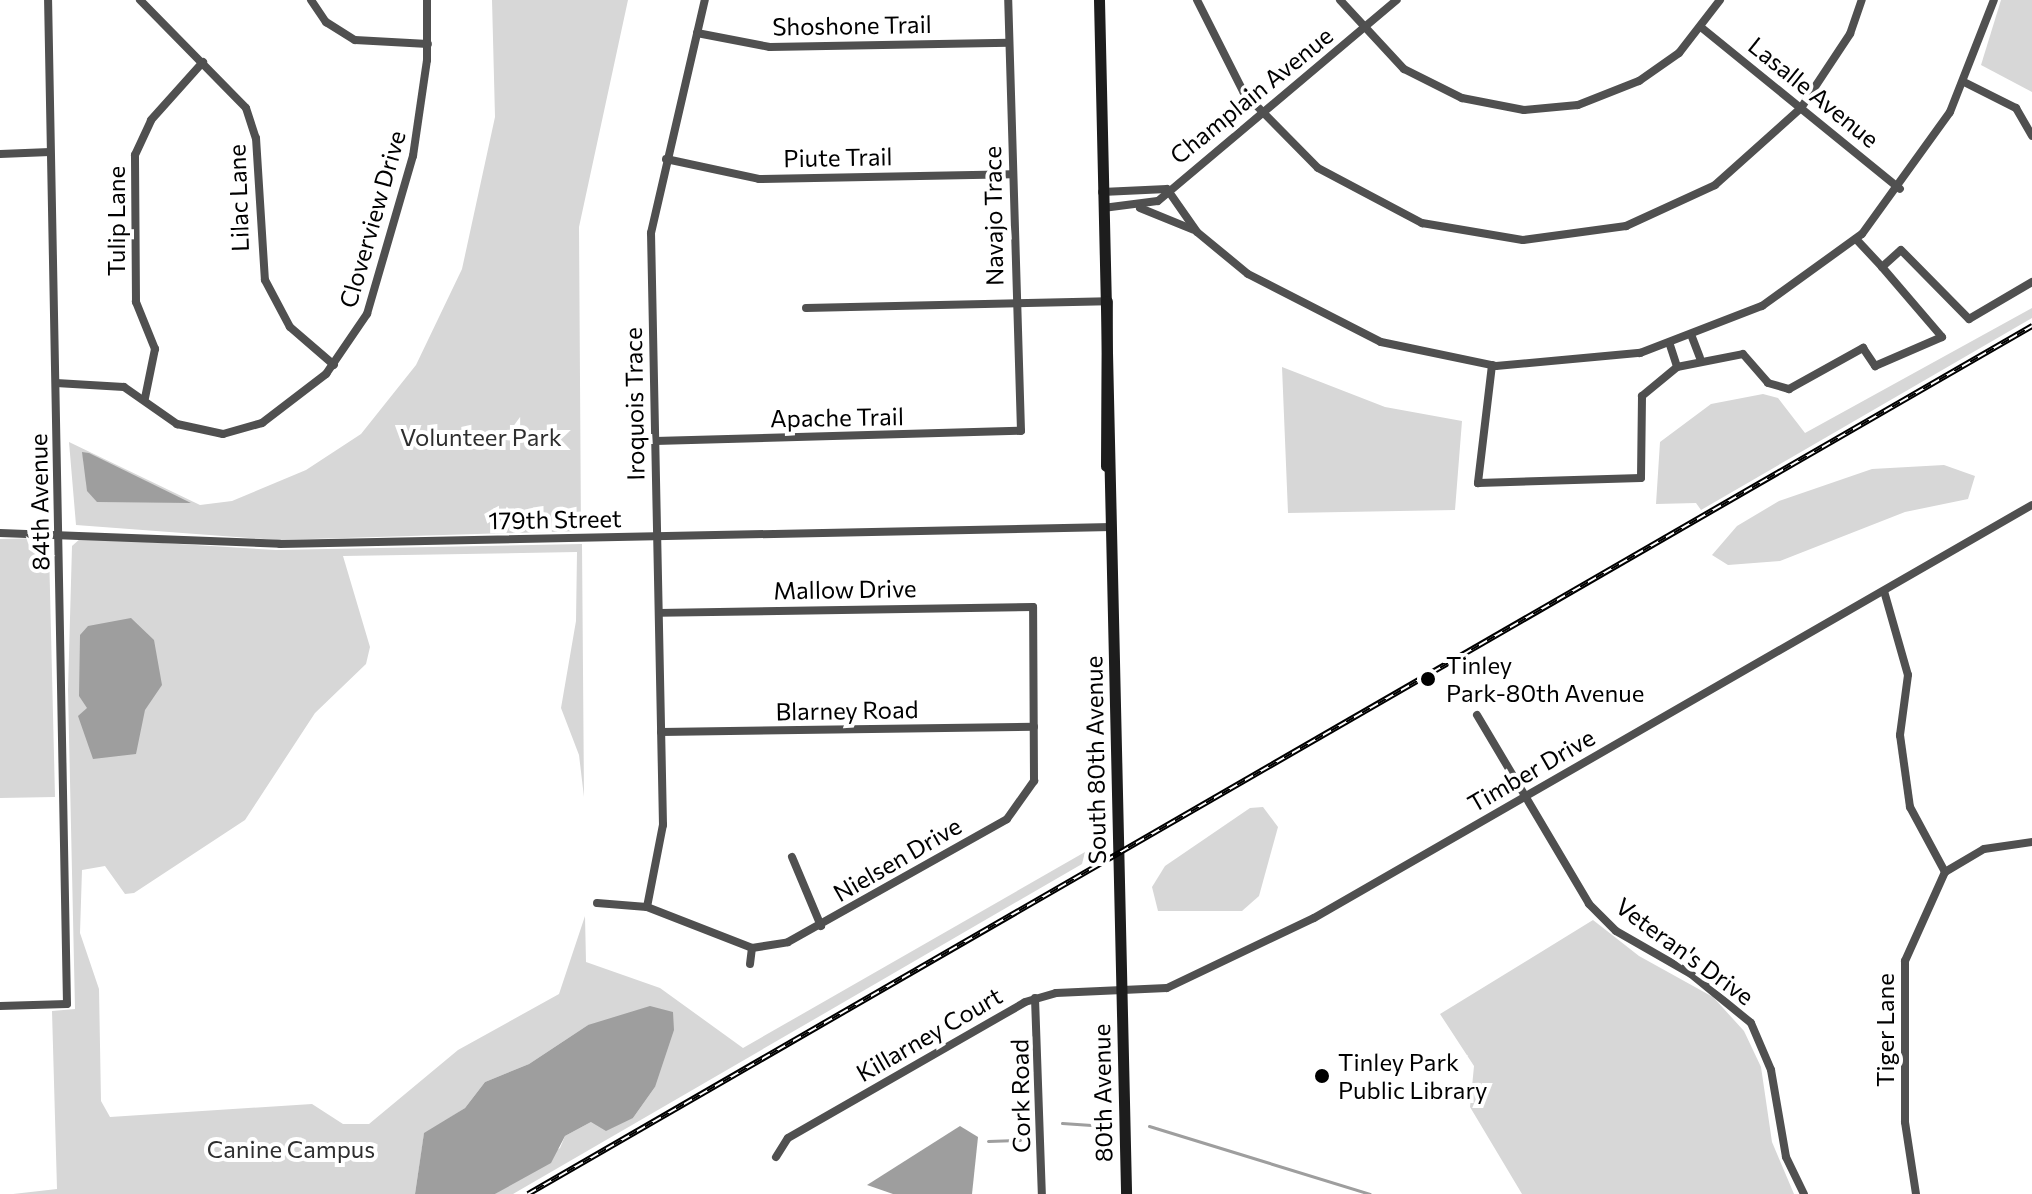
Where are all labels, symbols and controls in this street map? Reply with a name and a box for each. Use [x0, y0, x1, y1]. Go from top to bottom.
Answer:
street label: Shoshone Trail [772, 9, 932, 41]
street label: Champlain Avenue [1164, 21, 1338, 169]
street label: Lasalle Avenue [1743, 31, 1885, 153]
street label: Cloverview Drive [333, 127, 411, 311]
street label: Piute Trail [783, 142, 893, 172]
street label: Lilac Lane [222, 144, 254, 252]
street label: Navajo Trace [977, 146, 1009, 286]
street label: Tulip Lane [102, 166, 130, 276]
street label: Iroquois Trace [618, 327, 650, 481]
street label: Apache Trail [770, 401, 904, 433]
park label: Volunteer Park [400, 423, 562, 451]
street label: 84th Avenue [23, 433, 55, 571]
street label: 179th Street [488, 503, 622, 535]
street label: Mallow Drive [773, 573, 917, 605]
place label: Tinley Park-80th Avenue [1446, 651, 1644, 707]
street label: South 80th Avenue [1079, 656, 1111, 864]
marker: Tinley Park-80th Avenue [1417, 668, 1439, 690]
street label: Blarney Road [775, 694, 919, 726]
street label: Timber Drive [1463, 722, 1599, 818]
street label: Nielsen Drive [828, 811, 966, 907]
street label: Veteran's Drive [1610, 891, 1760, 1011]
street label: Tiger Lane [1871, 973, 1899, 1087]
street label: Killarney Court [851, 981, 1007, 1087]
street label: 80th Avenue [1086, 1024, 1118, 1162]
street label: Cork Road [1005, 1039, 1035, 1153]
place label: Tinley Park Public Library [1338, 1048, 1487, 1104]
marker: Tinley Park Public Library [1313, 1067, 1331, 1085]
park label: Canine Campus [207, 1135, 375, 1163]

